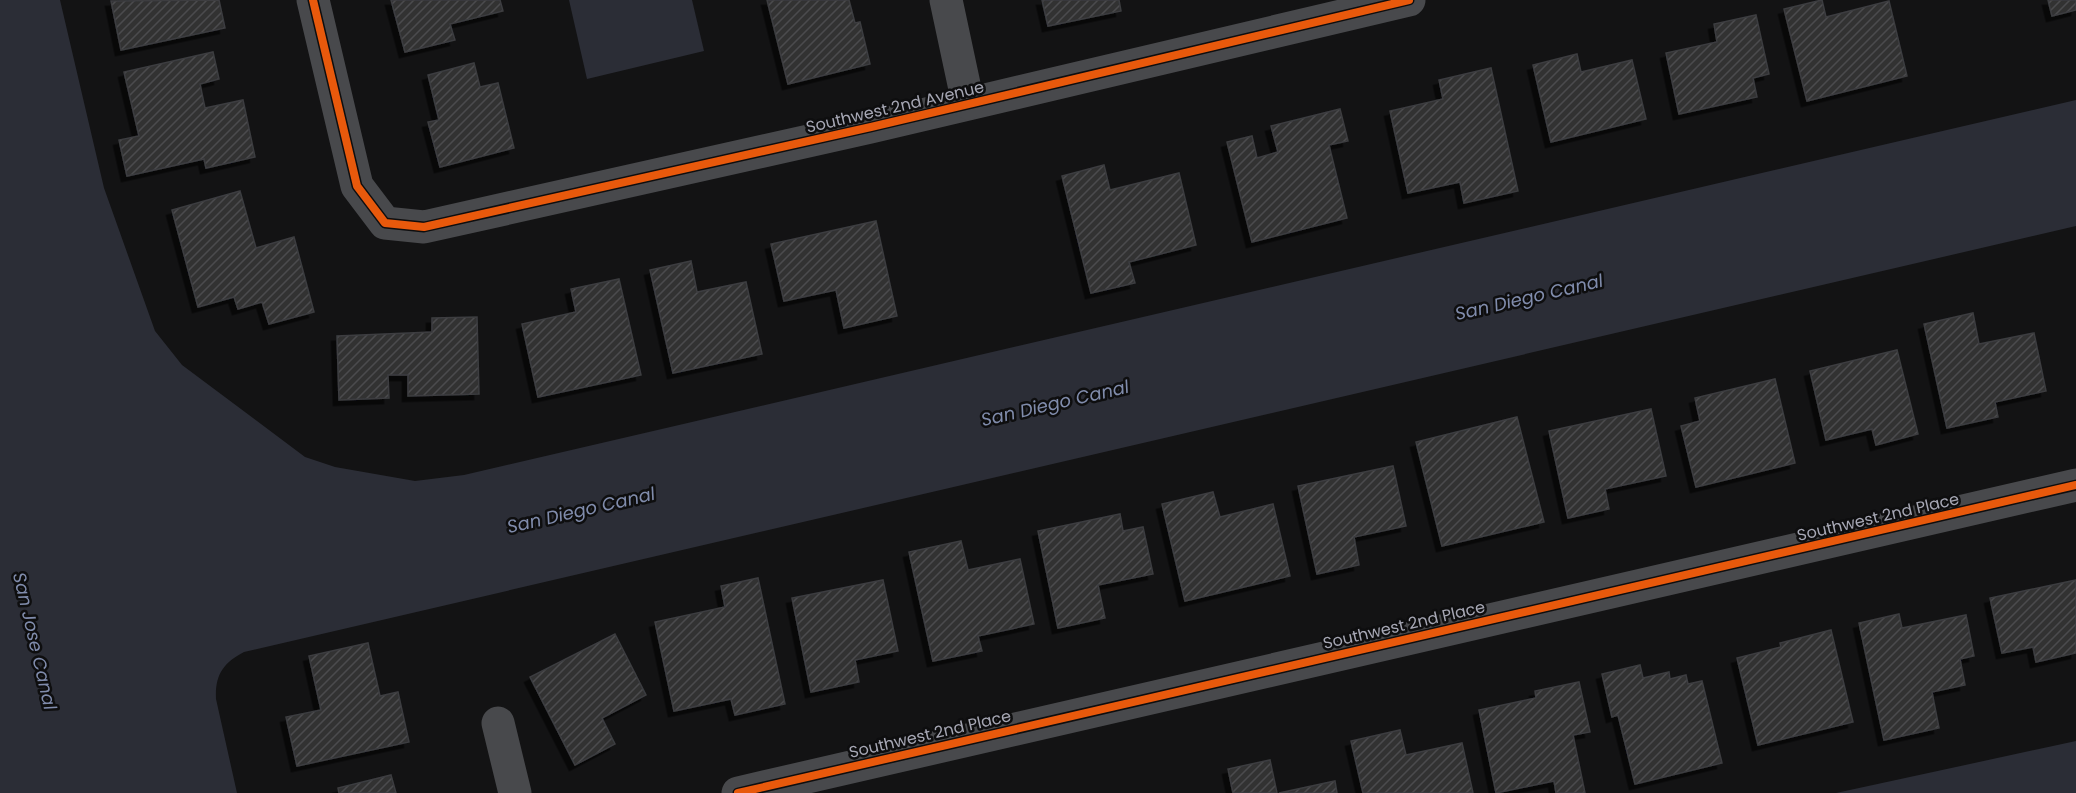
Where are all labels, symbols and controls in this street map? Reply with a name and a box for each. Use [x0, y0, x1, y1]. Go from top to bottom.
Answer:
street label: Southwest 2nd Avenue [804, 75, 986, 139]
water label: San Diego Canal [1453, 268, 1606, 326]
water label: San Diego Canal [979, 374, 1132, 432]
water label: San Diego Canal [505, 481, 658, 539]
street label: Southwest 2nd Place [1795, 487, 1961, 547]
water label: San Jose Canal [7, 570, 63, 713]
street label: Southwest 2nd Place [1321, 595, 1487, 655]
street label: Southwest 2nd Place [847, 704, 1013, 764]

